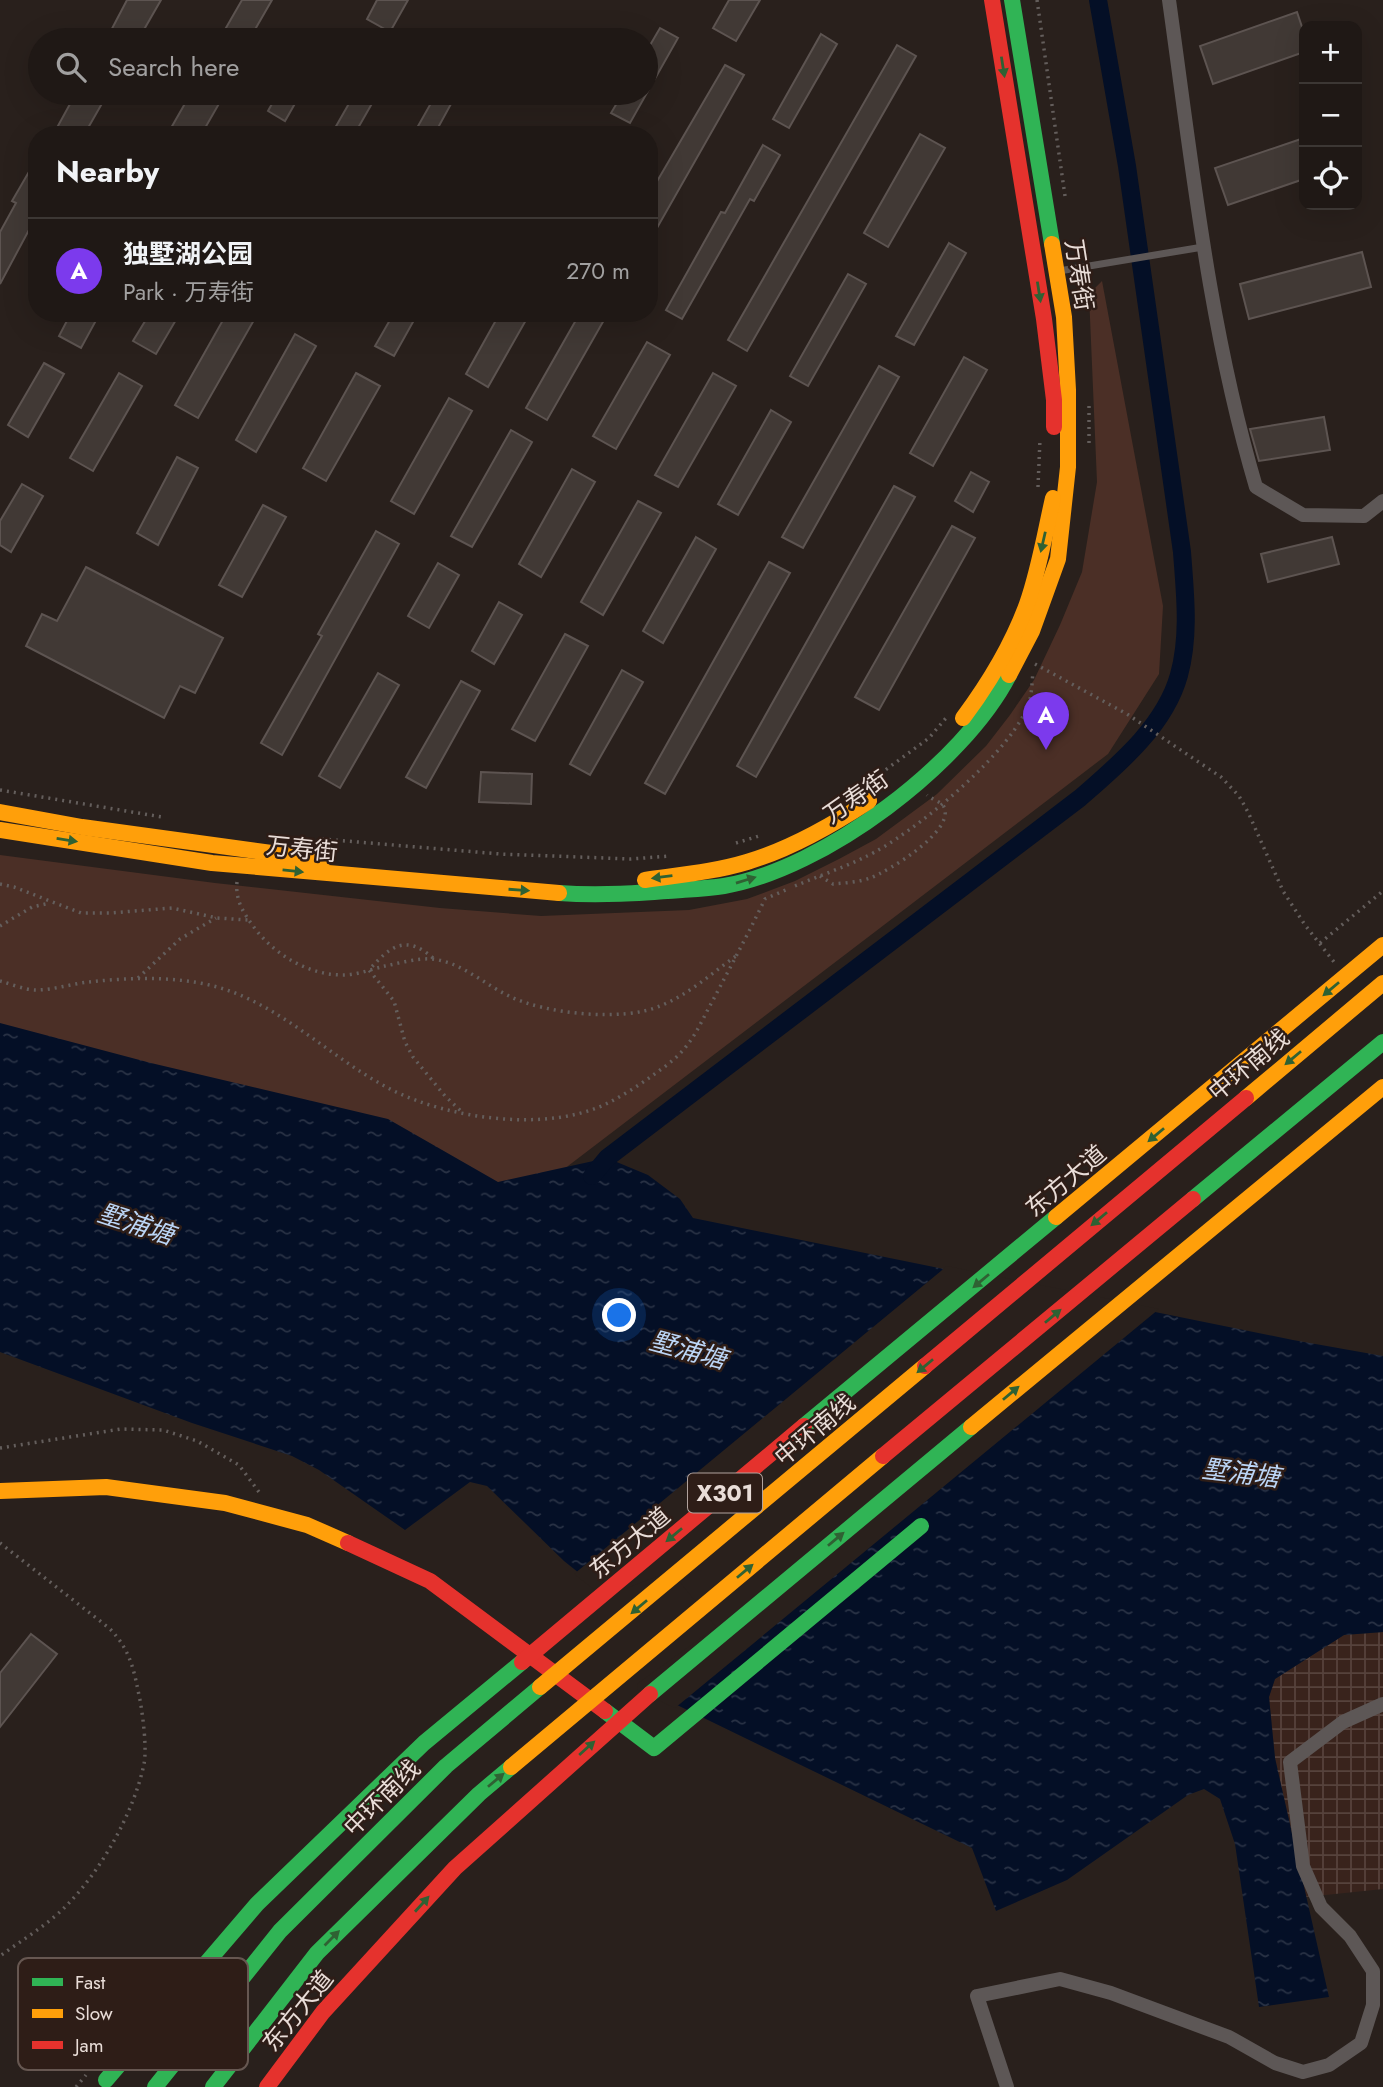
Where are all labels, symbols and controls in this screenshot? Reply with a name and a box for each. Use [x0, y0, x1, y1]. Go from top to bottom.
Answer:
map controls [1299, 21, 1362, 210]
button: + [1299, 21, 1362, 84]
search box [28, 28, 658, 105]
icon: search [52, 48, 90, 86]
text: Search here [108, 48, 240, 86]
one-way arrow [998, 56, 1009, 78]
button: − [1299, 84, 1362, 147]
button: locate [1299, 147, 1362, 210]
text: Nearby [56, 150, 159, 193]
text: 独墅湖公园 [123, 235, 253, 273]
street label: 万寿街 [1057, 237, 1102, 313]
text: A [71, 254, 87, 288]
text: 270 m [566, 254, 630, 288]
text: Park · 万寿街 [123, 275, 254, 309]
one-way arrow [1034, 281, 1045, 303]
one-way arrow [1038, 531, 1049, 553]
pin: A [1023, 692, 1069, 750]
street label: 万寿街 [816, 762, 895, 832]
street label: 万寿街 [264, 827, 340, 870]
one-way arrow [56, 835, 78, 846]
one-way arrow [282, 866, 304, 877]
one-way arrow [650, 872, 672, 883]
one-way arrow [735, 874, 756, 885]
one-way arrow [509, 885, 531, 896]
one-way arrow [1322, 981, 1339, 996]
street label: 中环南线 [1201, 1020, 1297, 1109]
one-way arrow [1284, 1050, 1301, 1065]
one-way arrow [1148, 1127, 1165, 1142]
street label: 东方大道 [1018, 1136, 1114, 1225]
water label: 墅浦塘 [93, 1194, 183, 1255]
one-way arrow [1091, 1212, 1109, 1227]
one-way arrow [973, 1273, 991, 1288]
your location [602, 1298, 636, 1332]
one-way arrow [1043, 1309, 1061, 1324]
water label: 墅浦塘 [645, 1322, 734, 1379]
one-way arrow [917, 1358, 934, 1373]
street label: 中环南线 [767, 1385, 863, 1474]
one-way arrow [1003, 1386, 1020, 1401]
water label: 墅浦塘 [1200, 1449, 1286, 1497]
road number: X301 [688, 1474, 762, 1512]
street label: 东方大道 [582, 1498, 678, 1587]
one-way arrow [666, 1528, 684, 1543]
one-way arrow [828, 1532, 845, 1547]
one-way arrow [735, 1563, 753, 1578]
one-way arrow [630, 1599, 647, 1614]
one-way arrow [578, 1740, 596, 1756]
street label: 中环南线 [335, 1751, 428, 1844]
one-way arrow [487, 1773, 504, 1788]
one-way arrow [413, 1896, 429, 1913]
one-way arrow [324, 1930, 340, 1947]
legend [18, 1958, 248, 2070]
street label: 东方大道 [254, 1962, 341, 2059]
text: Fast [75, 1969, 106, 1996]
text: Slow [75, 2000, 113, 2027]
text: Jam [72, 2032, 104, 2059]

